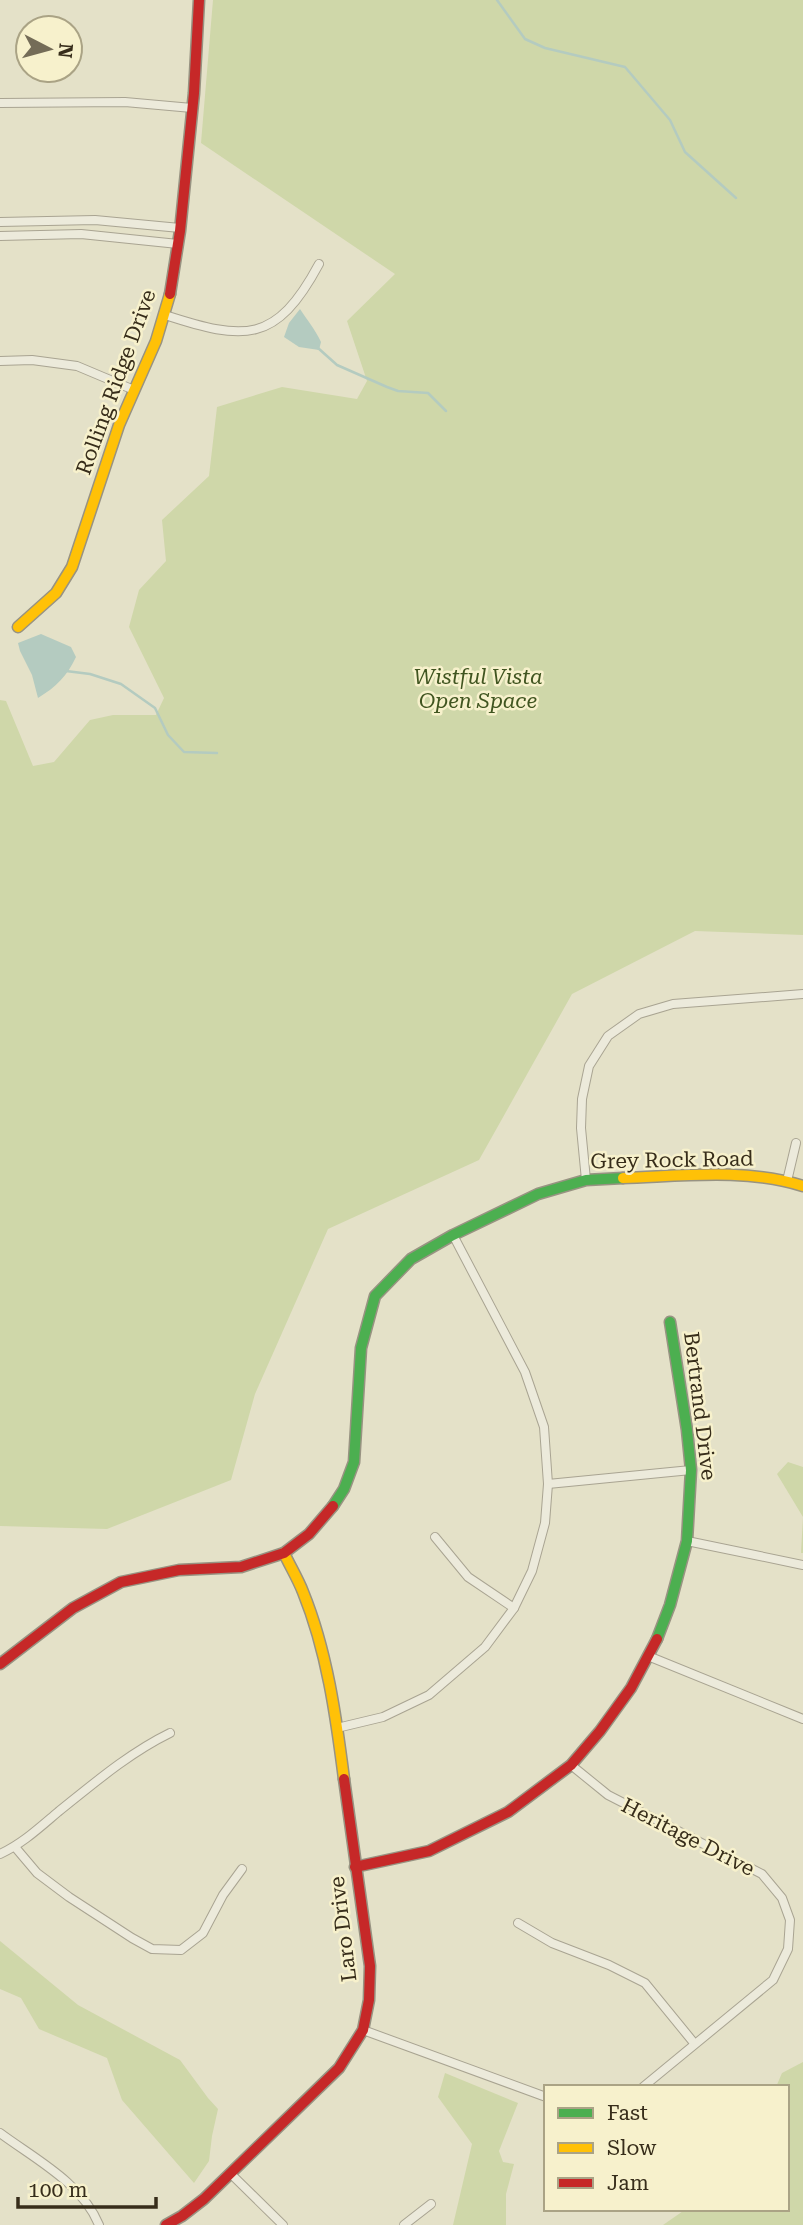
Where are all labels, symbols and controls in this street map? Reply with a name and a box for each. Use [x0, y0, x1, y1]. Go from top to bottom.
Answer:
north arrow [14, 14, 84, 84]
text: N [53, 42, 78, 60]
street label: Rolling Ridge Drive [71, 286, 161, 478]
park label: Wistful Vista Open Space [413, 665, 543, 713]
street label: Grey Rock Road [590, 1147, 754, 1173]
street label: Bertrand Drive [679, 1330, 721, 1482]
street label: Heritage Drive [617, 1793, 759, 1881]
street label: Laro Drive [325, 1875, 361, 1983]
legend [544, 2085, 789, 2211]
text: Fast [607, 2101, 648, 2125]
text: Slow [607, 2136, 657, 2160]
scale bar [18, 2166, 156, 2210]
text: Jam [607, 2171, 649, 2195]
text: 100 m [28, 2178, 88, 2202]

